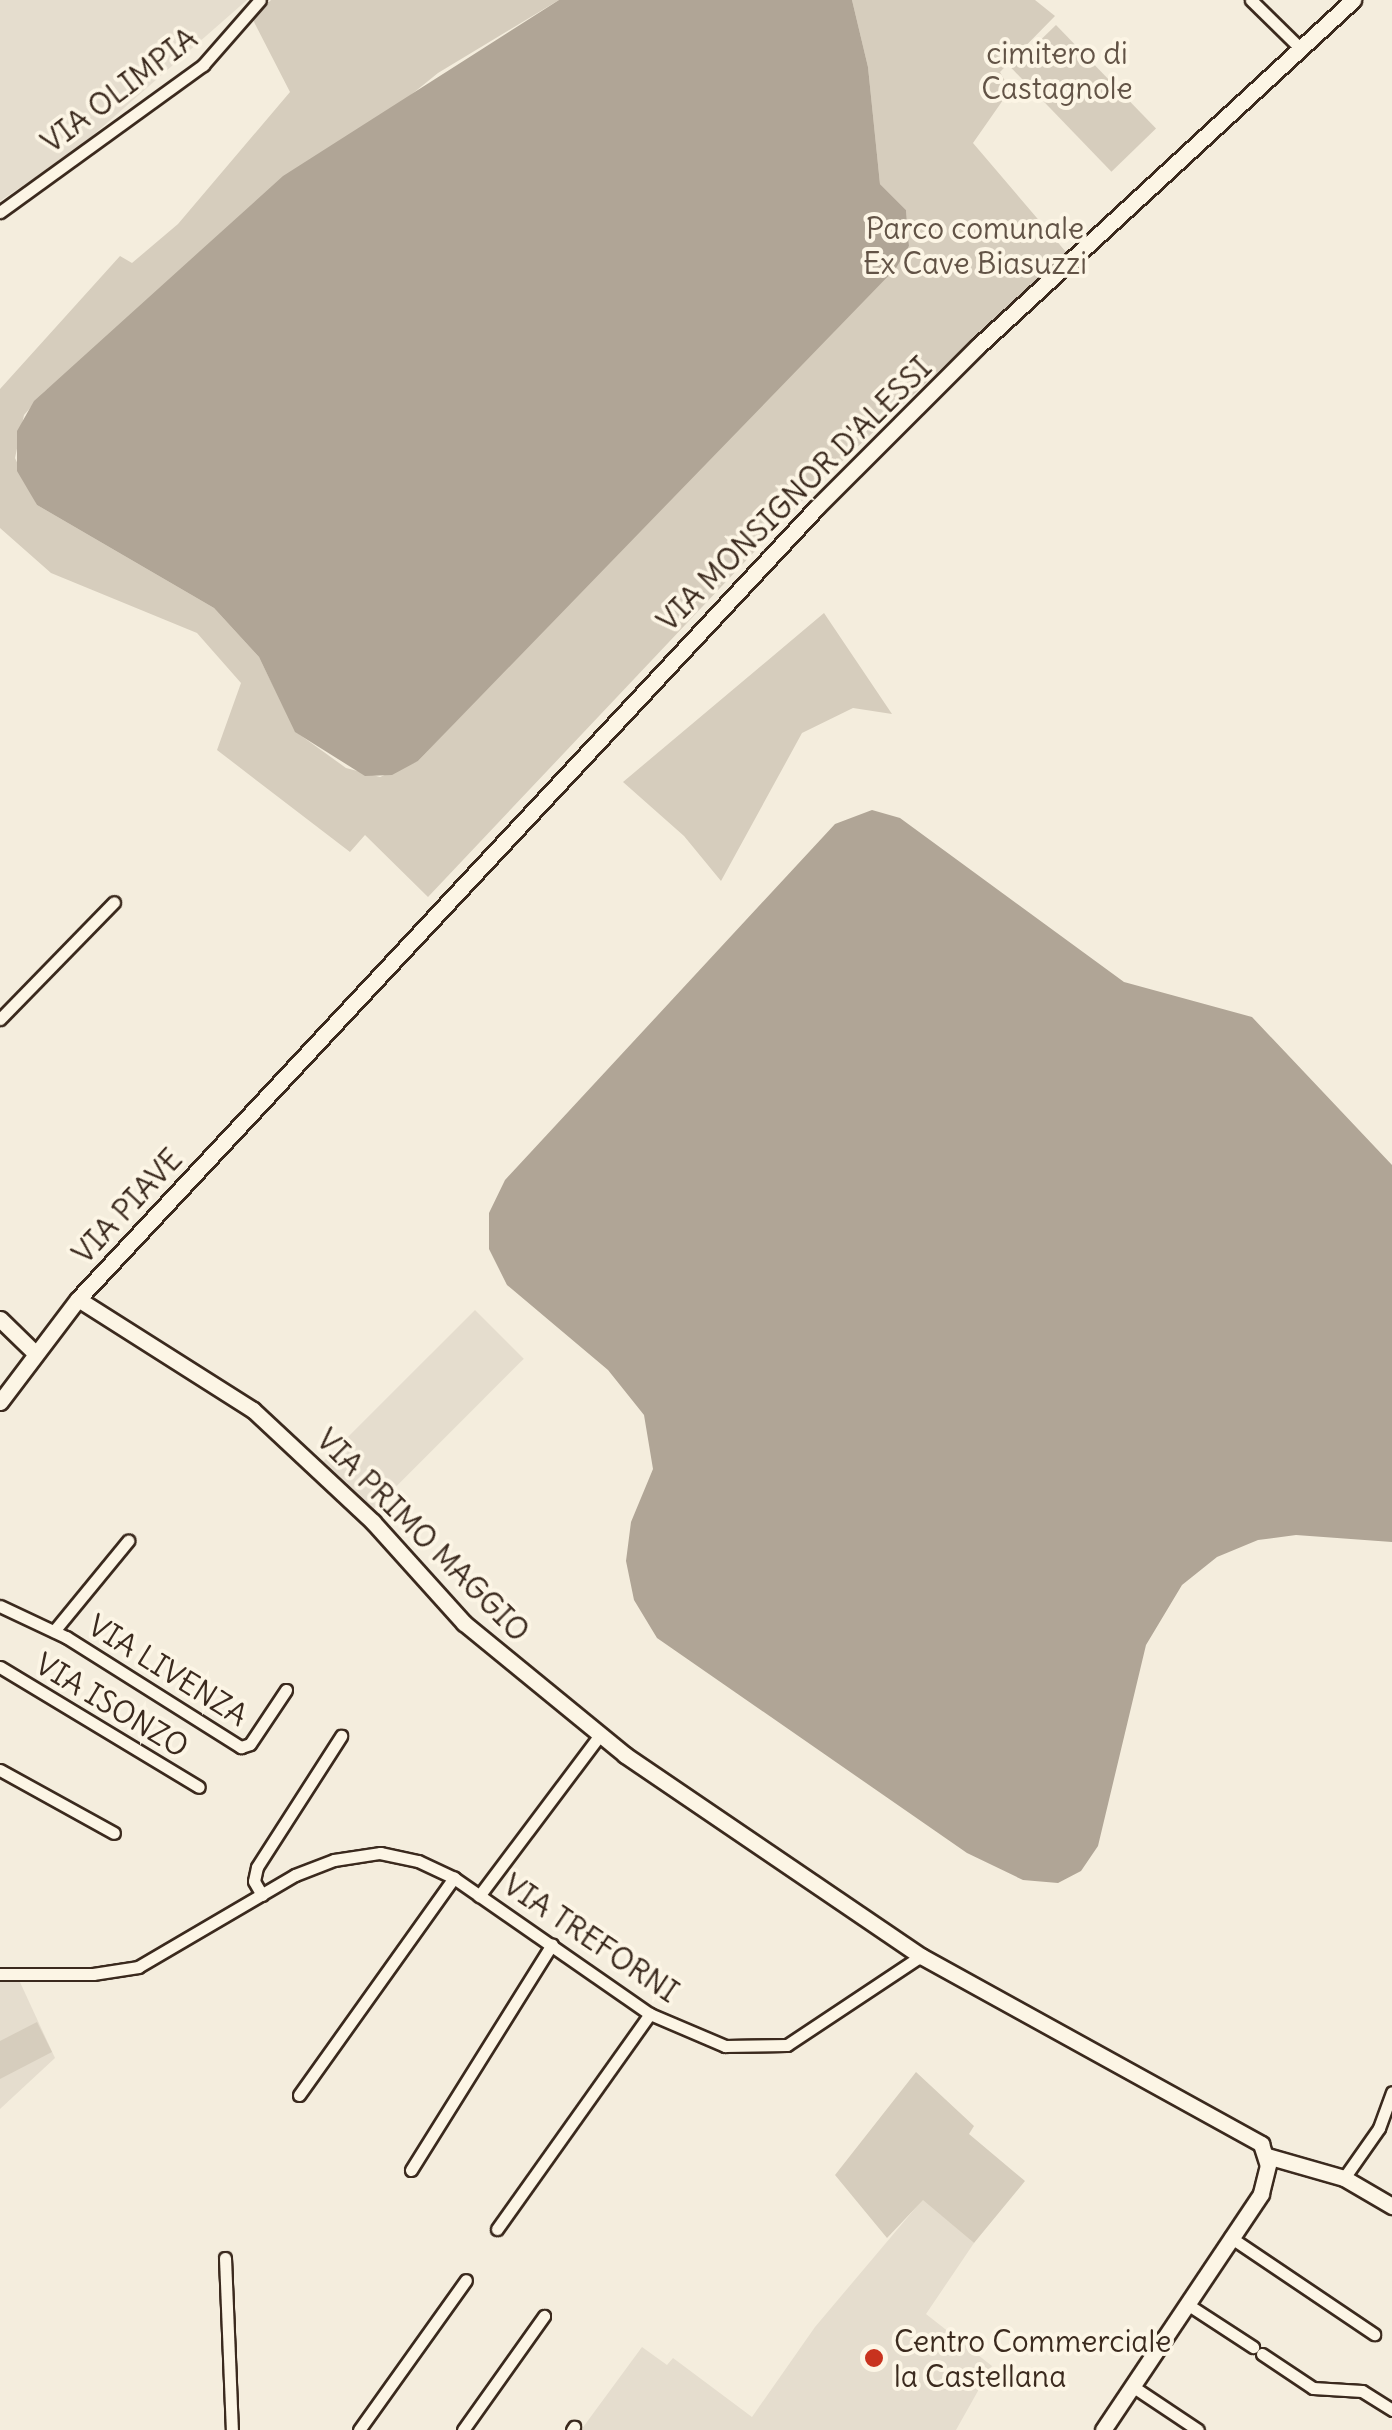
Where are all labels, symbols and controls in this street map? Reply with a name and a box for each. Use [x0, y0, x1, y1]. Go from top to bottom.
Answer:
street label: VIA OLIMPIA [34, 20, 204, 160]
park label: cimitero di Castagnole [981, 35, 1133, 106]
park label: Parco comunale Ex Cave Biasuzzi [863, 210, 1087, 280]
street label: VIA MONSIGNOR D'ALESSI [649, 349, 939, 639]
street label: VIA PIAVE [65, 1141, 189, 1271]
street label: VIA PRIMO MAGGIO [309, 1421, 537, 1649]
street label: VIA LIVENZA [82, 1607, 254, 1733]
street label: VIA ISONZO [29, 1645, 195, 1765]
street label: VIA TREFORNI [497, 1866, 685, 2010]
place label: Centro Commerciale la Castellana [894, 2323, 1171, 2394]
marker: Centro Commerciale la Castellana [863, 2347, 885, 2369]

